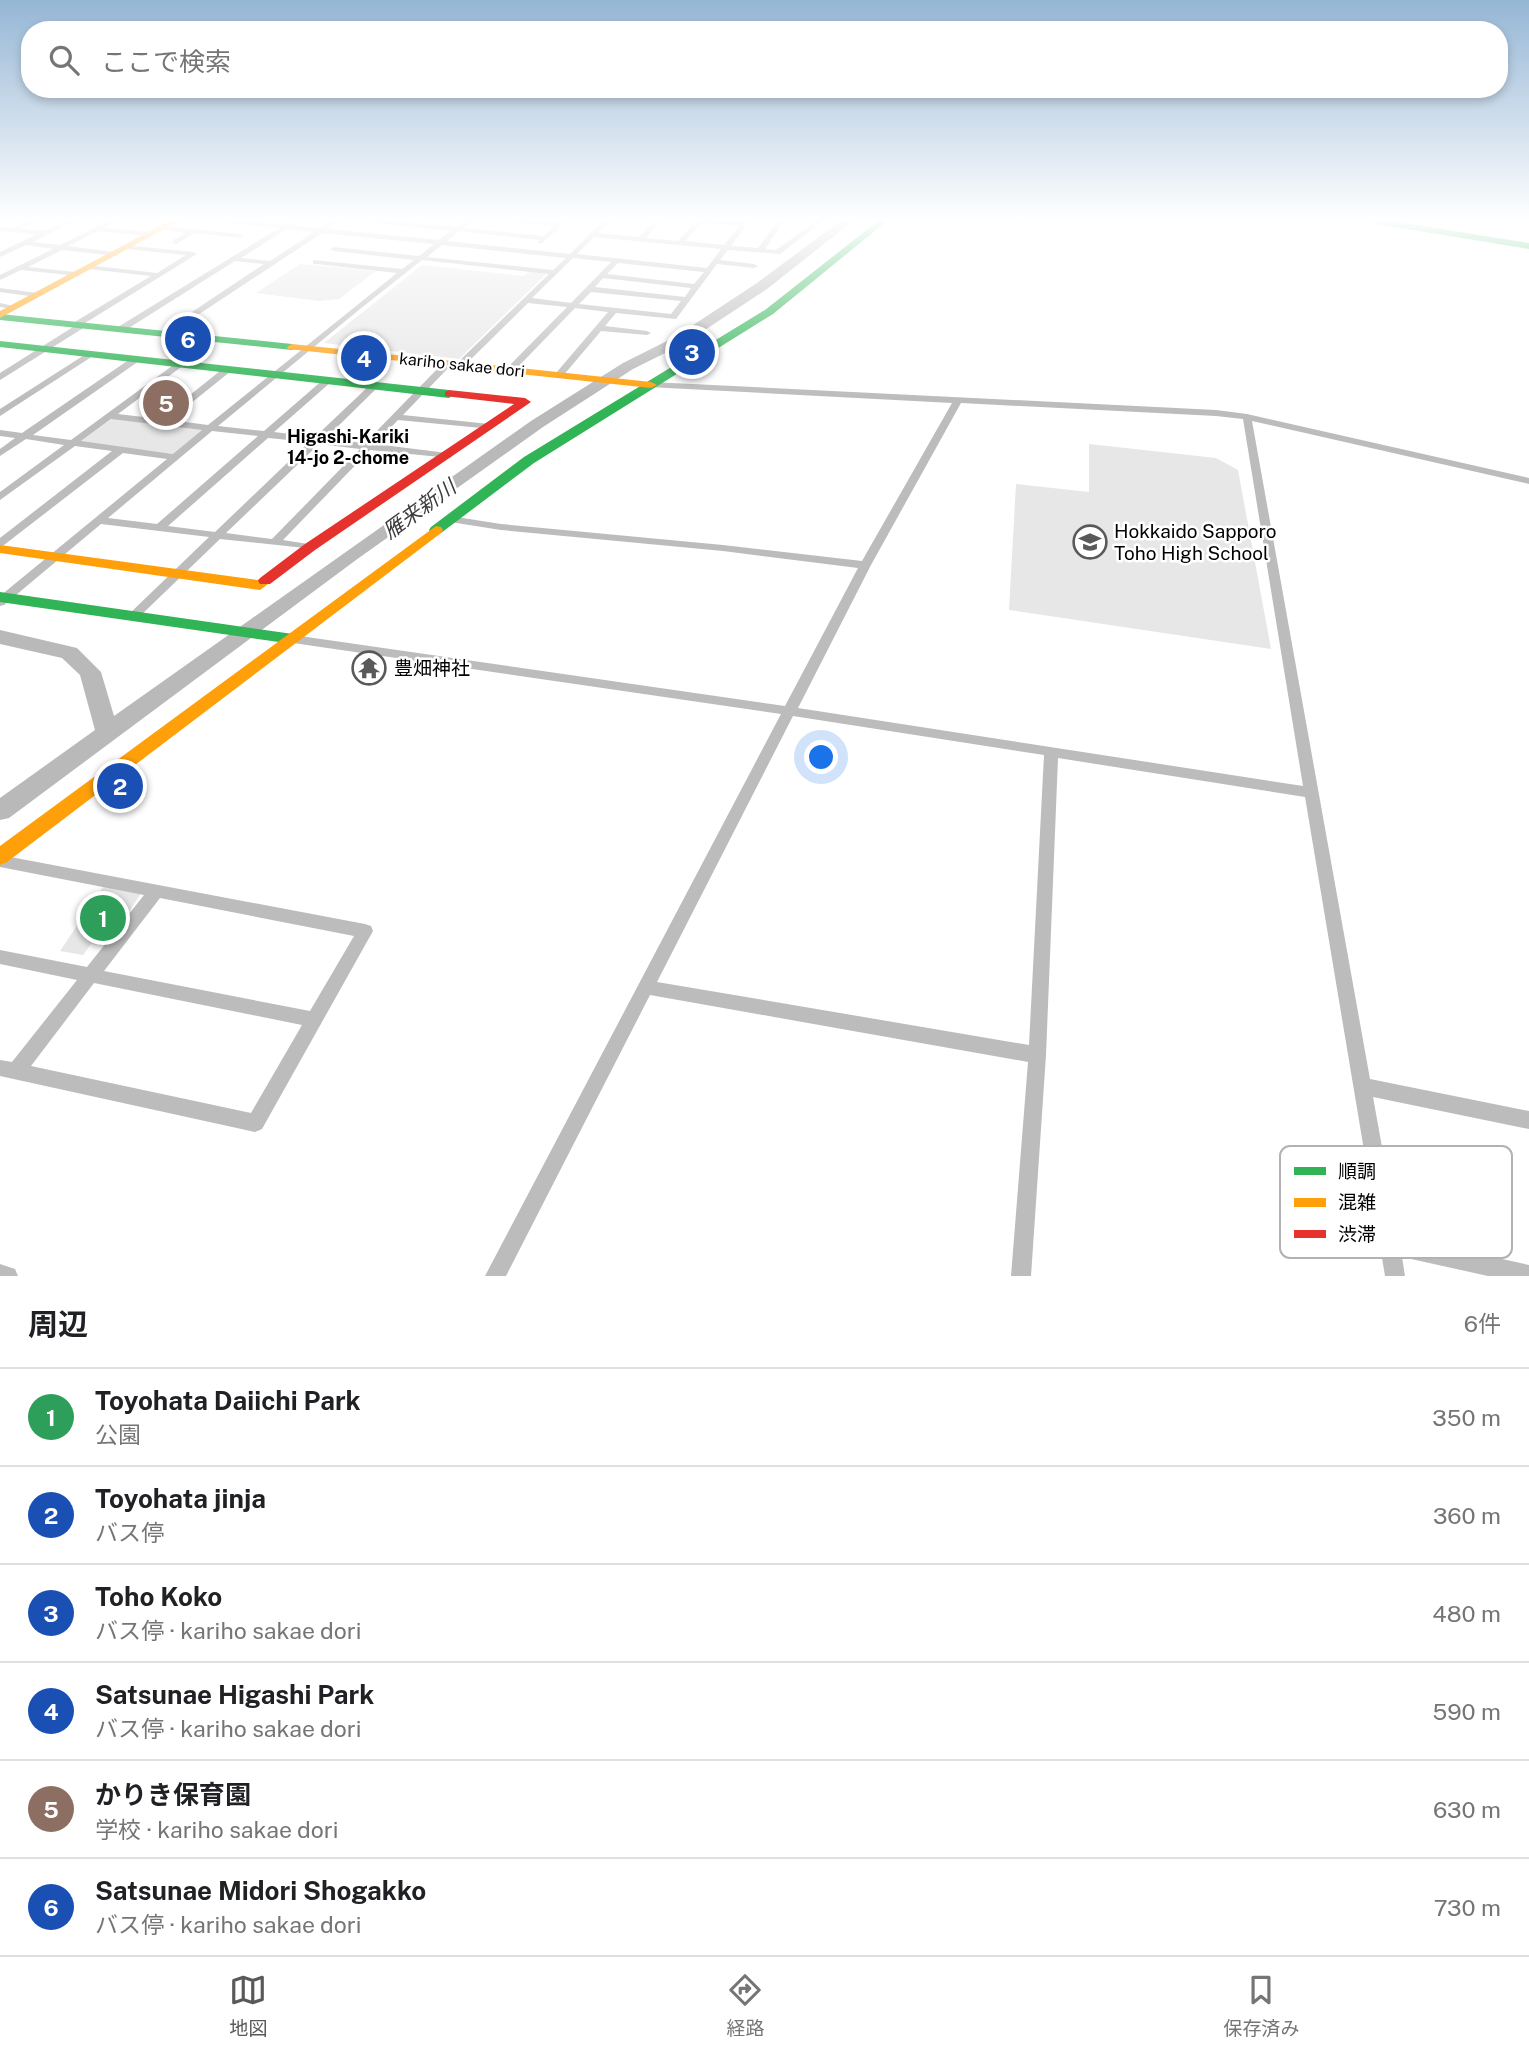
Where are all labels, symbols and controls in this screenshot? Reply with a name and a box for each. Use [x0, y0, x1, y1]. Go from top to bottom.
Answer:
search box [21, 21, 1508, 98]
icon: search [45, 41, 83, 79]
text: ここで検索 [101, 46, 231, 77]
pin: 6 [165, 313, 211, 365]
pin: 3 [669, 326, 715, 378]
pin: 4 [341, 332, 387, 384]
street label: kariho sakae dori [398, 349, 526, 381]
pin: 5 [143, 377, 189, 429]
district label: Higashi-Kariki 14-jo 2-chome [287, 426, 409, 468]
water label: 雁来新川 [378, 473, 462, 544]
place label: Hokkaido Sapporo Toho High School [1114, 520, 1277, 564]
school or university icon: Hokkaido Sapporo Toho High School [1071, 523, 1109, 561]
temple icon: 豊畑神社 [350, 649, 388, 687]
place label: 豊畑神社 [394, 657, 470, 679]
your location [804, 740, 838, 774]
pin: 2 [97, 760, 143, 812]
pin: 1 [80, 892, 126, 944]
legend [1280, 1146, 1512, 1258]
text: 順調 [1338, 1160, 1376, 1182]
text: 混雑 [1338, 1191, 1376, 1213]
text: 渋滞 [1338, 1223, 1376, 1245]
text: 周辺 [28, 1306, 88, 1342]
text: 6件 [1464, 1310, 1501, 1337]
text: Toyohata Daiichi Park [95, 1385, 361, 1416]
text: 1 [46, 1404, 56, 1431]
text: 350 m [1432, 1404, 1501, 1431]
text: 公園 [95, 1421, 141, 1448]
text: Toyohata jinja [95, 1483, 266, 1514]
text: 2 [44, 1502, 58, 1529]
text: 360 m [1433, 1502, 1501, 1529]
text: バス停 [95, 1519, 164, 1546]
text: Toho Koko [95, 1581, 222, 1612]
text: 3 [43, 1600, 59, 1627]
text: 480 m [1432, 1600, 1501, 1627]
text: バス停 · kariho sakae dori [95, 1617, 361, 1644]
text: Satsunae Higashi Park [95, 1679, 374, 1710]
text: 4 [43, 1698, 59, 1725]
text: 590 m [1432, 1698, 1501, 1725]
text: バス停 · kariho sakae dori [95, 1715, 361, 1742]
text: かりき保育園 [95, 1779, 251, 1810]
text: 5 [43, 1796, 59, 1823]
text: 630 m [1433, 1796, 1501, 1823]
text: 学校 · kariho sakae dori [95, 1816, 338, 1843]
text: Satsunae Midori Shogakko [95, 1875, 426, 1906]
text: 6 [43, 1894, 59, 1921]
text: 730 m [1434, 1894, 1501, 1921]
text: バス停 · kariho sakae dori [95, 1911, 361, 1938]
tab: 地図 [229, 1971, 268, 2040]
tab: 経路 [726, 1971, 765, 2040]
tab: 保存済み [1223, 1971, 1300, 2040]

